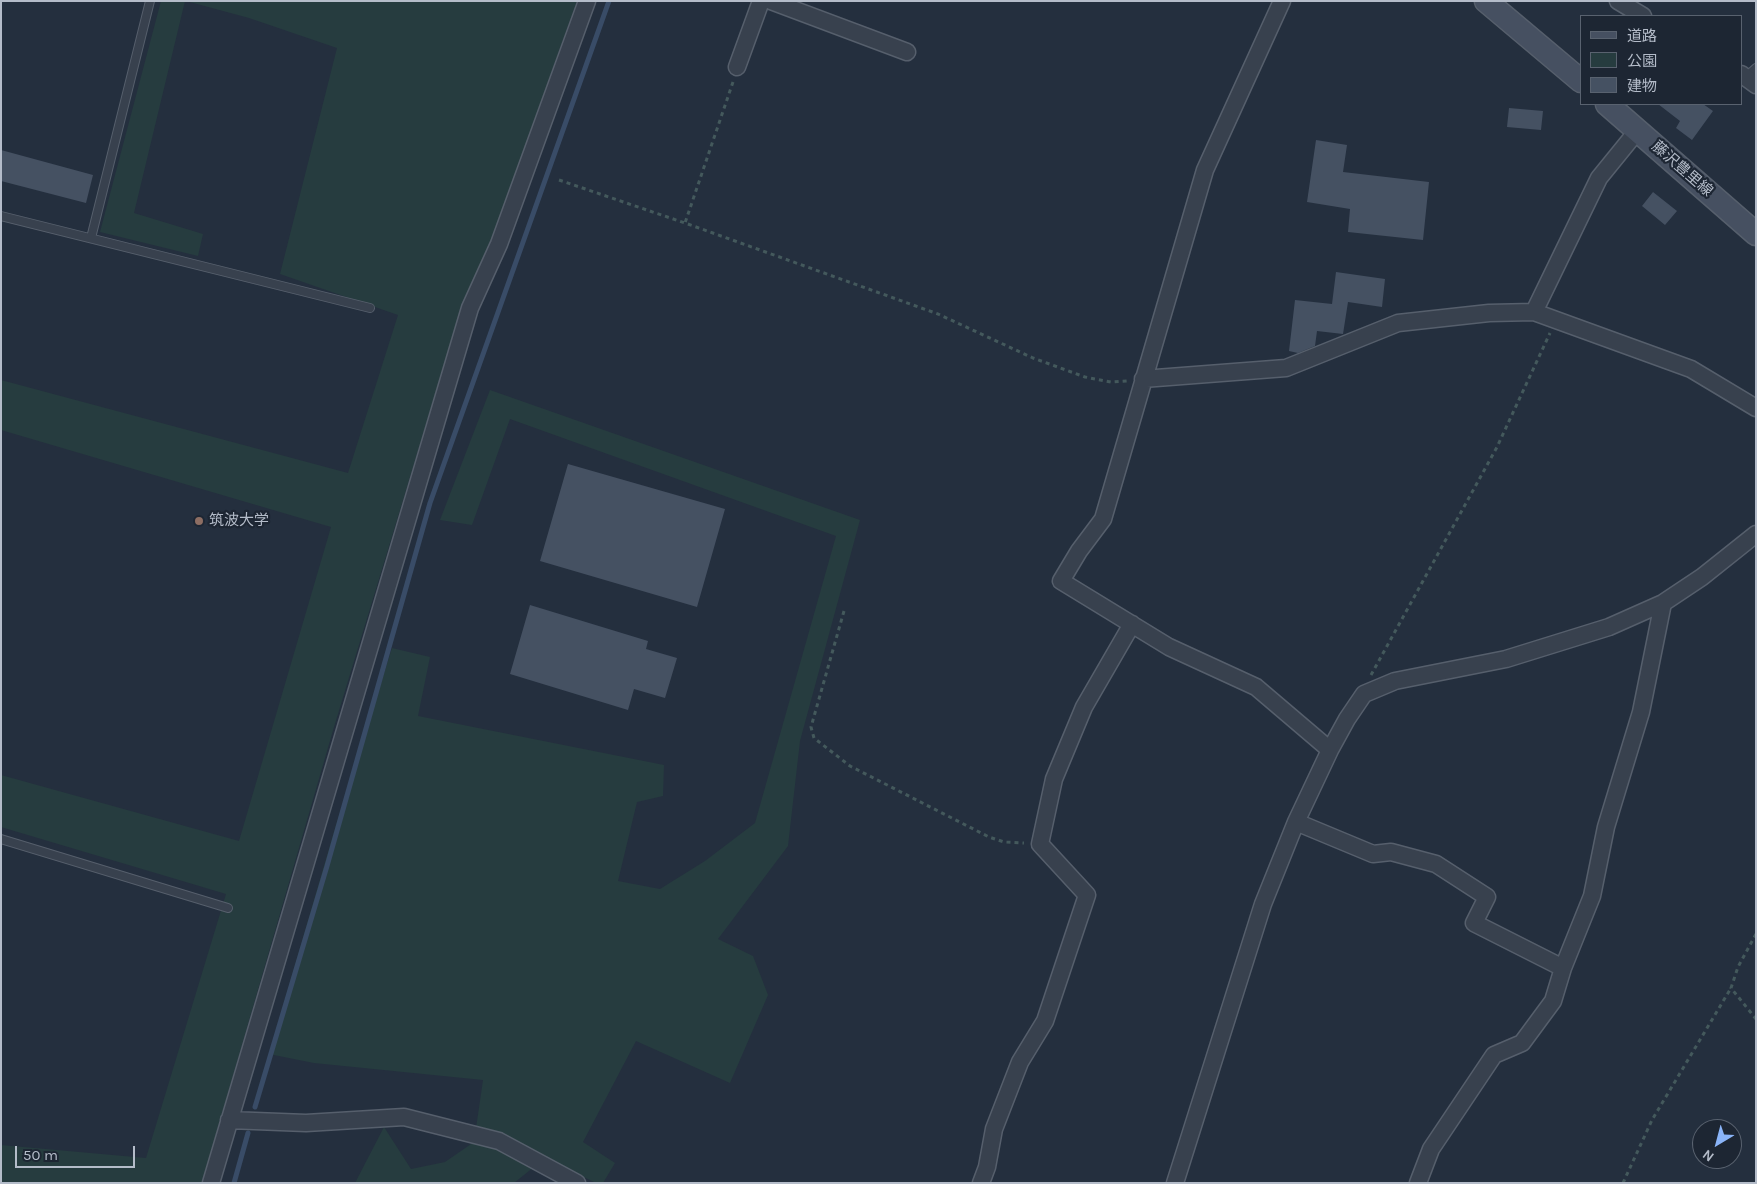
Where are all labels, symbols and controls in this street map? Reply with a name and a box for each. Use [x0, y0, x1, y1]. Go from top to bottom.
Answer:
legend [1580, 15, 1742, 105]
text: 道路 [1627, 27, 1657, 45]
text: 公園 [1627, 52, 1657, 70]
text: 建物 [1627, 77, 1657, 95]
street label: 藤沢豊里線 [1648, 138, 1716, 200]
place label: 筑波大学 [209, 512, 269, 530]
marker: 筑波大学 [193, 515, 205, 527]
north arrow [1692, 1119, 1742, 1169]
scale bar [18, 1136, 138, 1168]
text: 50 m [23, 1146, 58, 1164]
text: N [1699, 1146, 1717, 1165]

